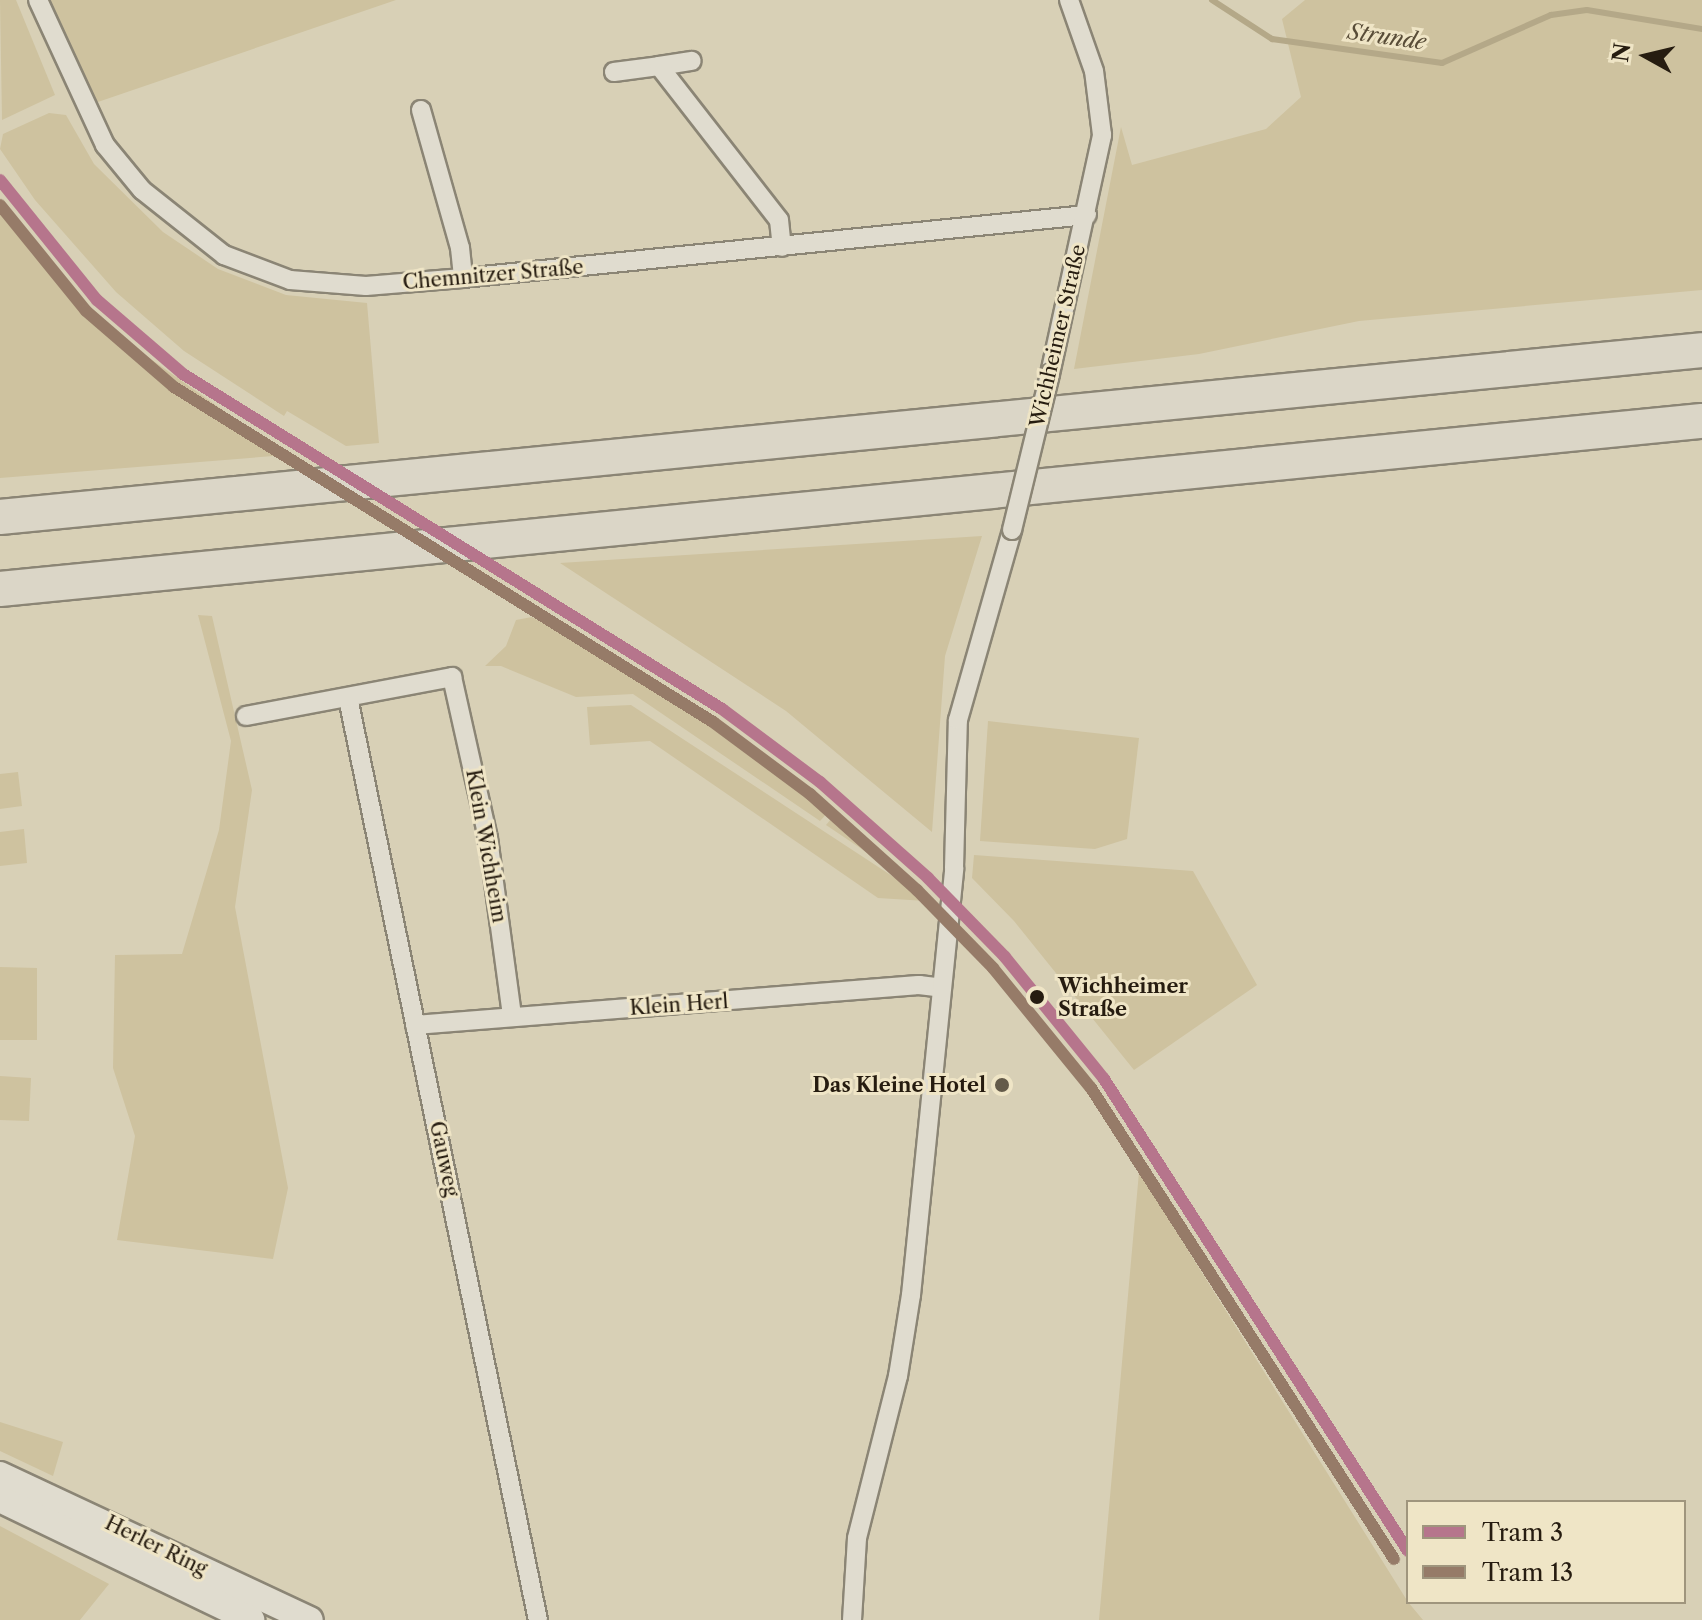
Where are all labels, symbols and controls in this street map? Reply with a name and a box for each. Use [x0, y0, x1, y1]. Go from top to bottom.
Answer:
north arrow [1606, 16, 1686, 96]
water label: Strunde [1346, 18, 1428, 56]
text: N [1607, 41, 1636, 64]
street label: Wichheimer Straße [1025, 242, 1091, 430]
street label: Chemnitzer Straße [401, 255, 585, 295]
street label: Klein Wichheim [461, 767, 511, 925]
place label: Wichheimer Straße [1058, 974, 1188, 1021]
marker: Wichheimer Straße [1023, 983, 1051, 1011]
street label: Klein Herl [629, 990, 729, 1020]
place label: Das Kleine Hotel [813, 1073, 986, 1097]
marker: Das Kleine Hotel [993, 1076, 1011, 1094]
street label: Gauweg [424, 1119, 464, 1199]
legend [1406, 1500, 1686, 1604]
street label: Herler Ring [101, 1511, 211, 1581]
text: Tram 3 [1482, 1518, 1563, 1547]
text: Tram 13 [1482, 1558, 1573, 1587]

